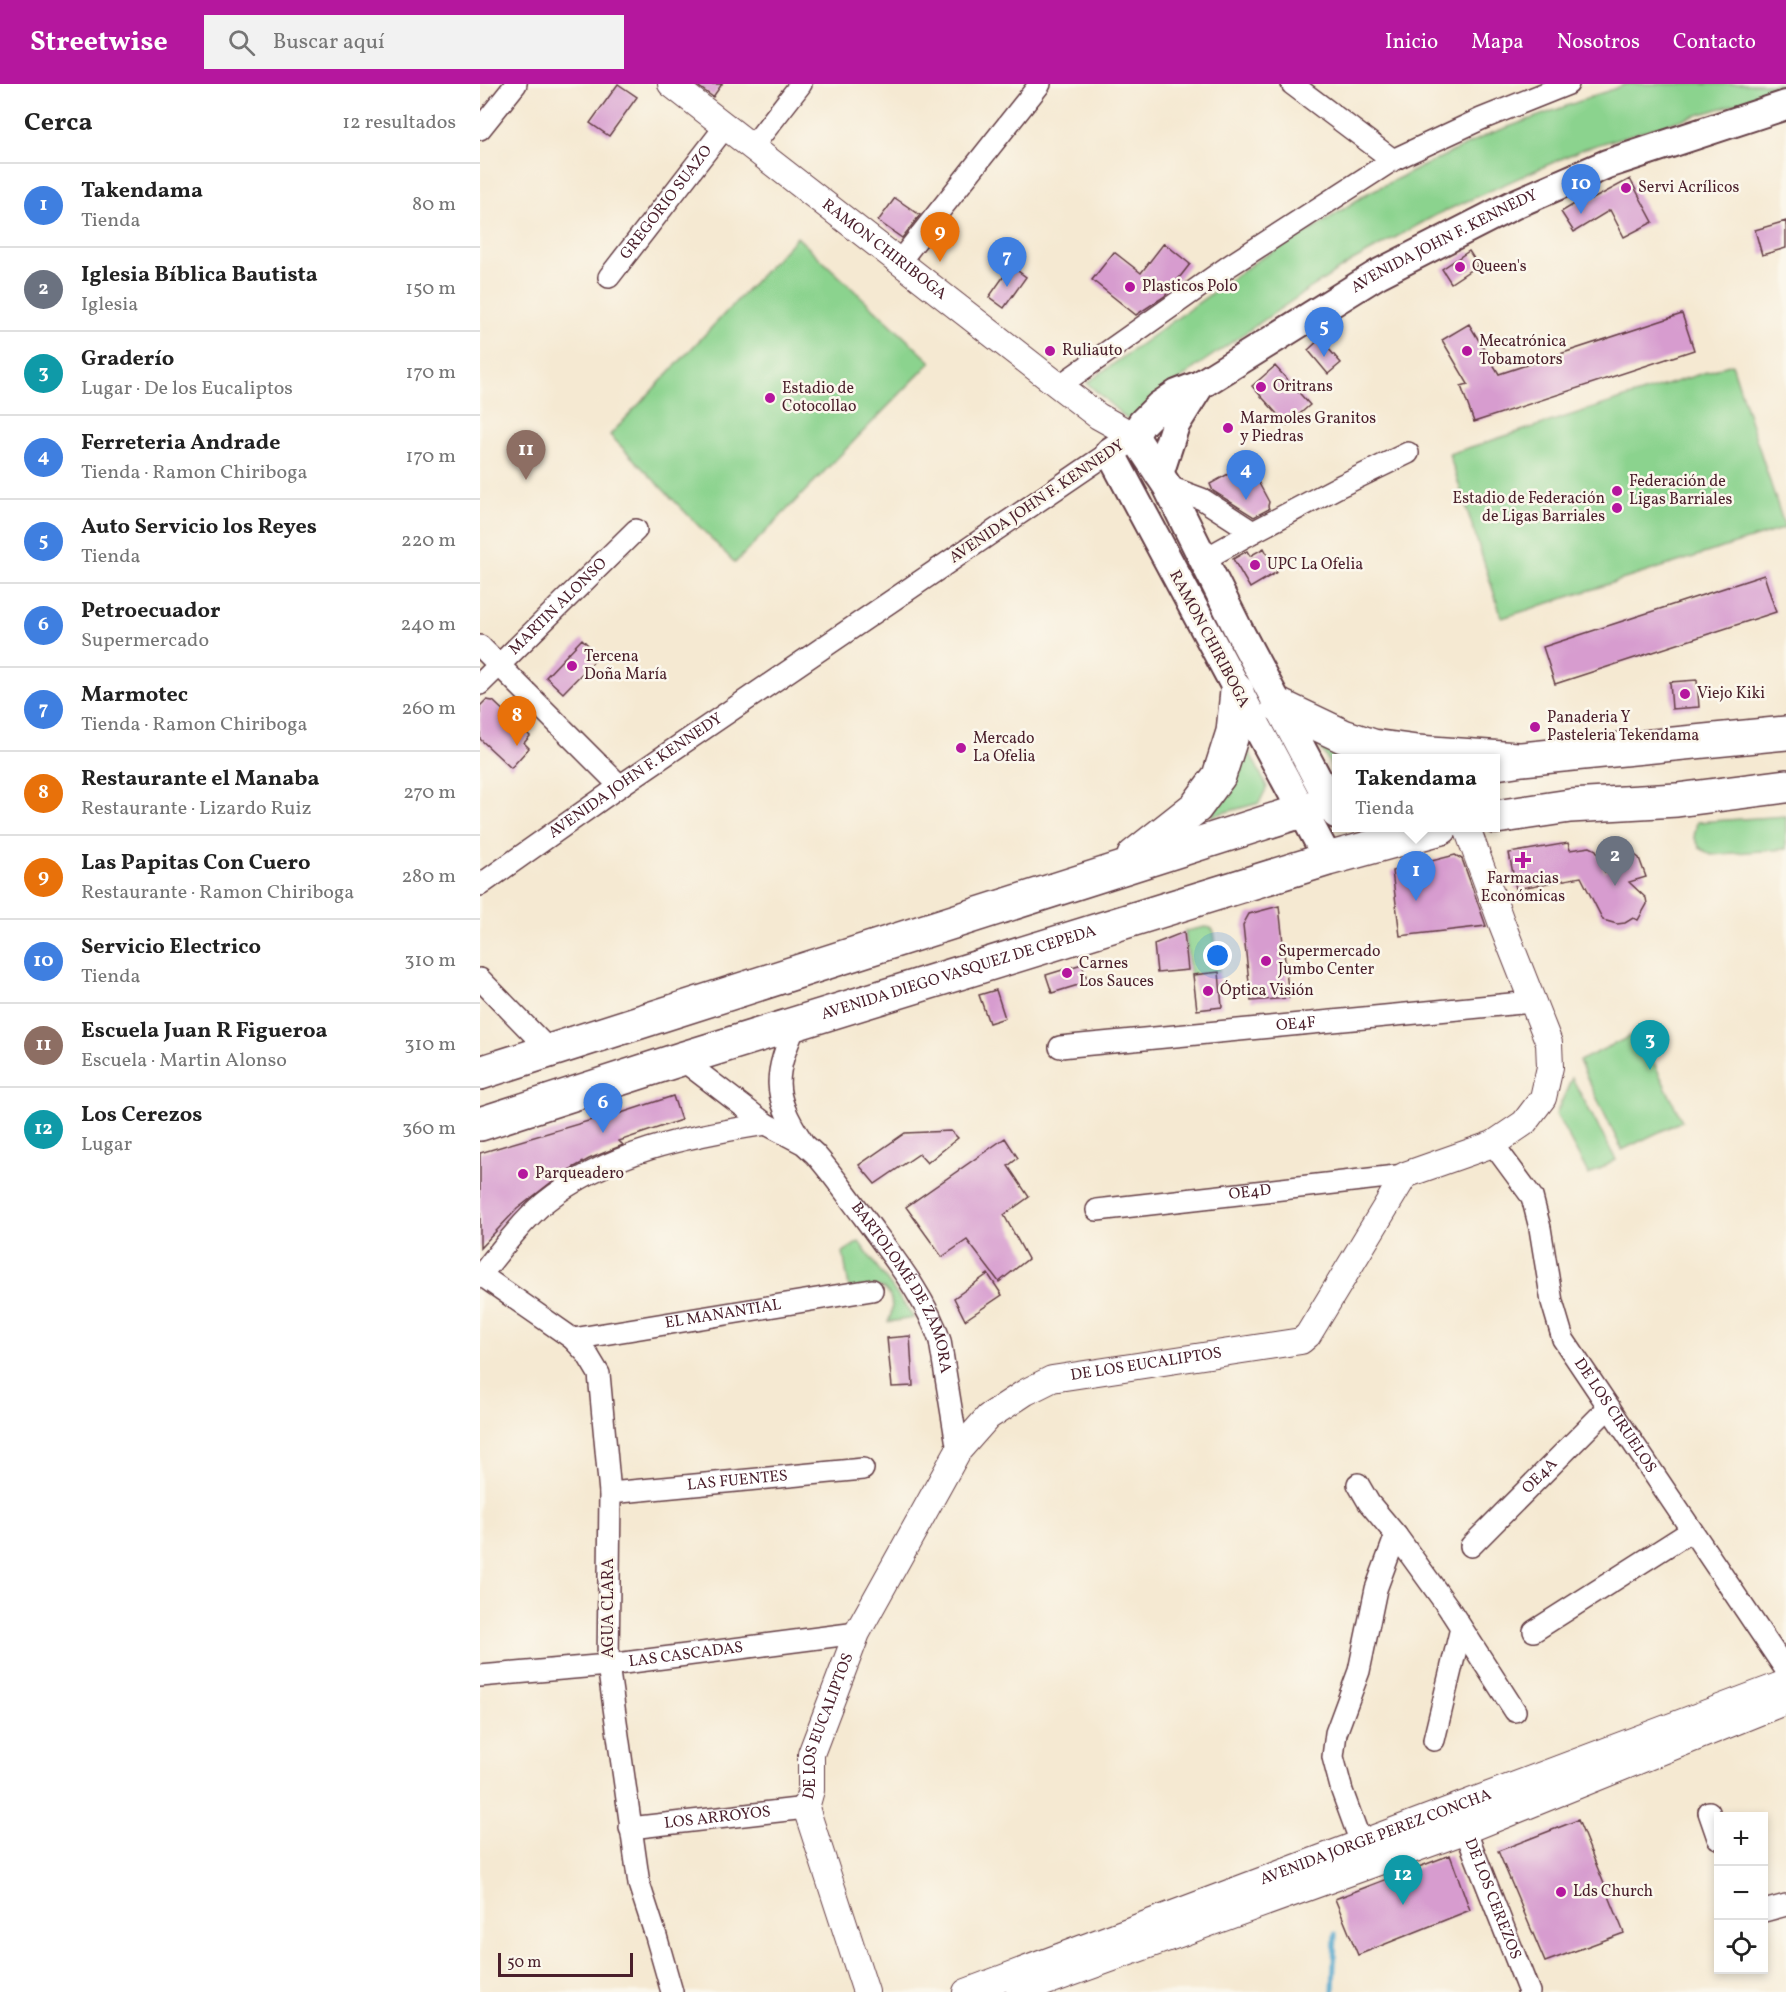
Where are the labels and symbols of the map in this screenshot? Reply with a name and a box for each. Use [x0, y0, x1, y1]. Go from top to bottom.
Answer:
street label: GREGORIO SUAZO [615, 141, 718, 264]
pin: 10 [1562, 164, 1600, 214]
place label: Servi Acrílicos [1638, 177, 1739, 199]
marker: Servi Acrílicos [1619, 181, 1633, 195]
street label: AVENIDA JOHN F. KENNEDY [1347, 184, 1541, 299]
street label: RAMON CHIRIBOGA [817, 194, 951, 305]
pin: 9 [920, 212, 960, 262]
pin: 7 [988, 238, 1026, 287]
place label: Queen's [1472, 256, 1527, 278]
marker: Queen's [1453, 260, 1467, 274]
place label: Plasticos Polo [1142, 276, 1238, 298]
marker: Plasticos Polo [1123, 280, 1137, 294]
pin: 5 [1304, 308, 1344, 357]
place label: Mecatrónica Tobamotors [1479, 331, 1566, 371]
place label: Ruliauto [1062, 340, 1123, 362]
marker: Ruliauto [1043, 344, 1057, 358]
marker: Mecatrónica Tobamotors [1460, 344, 1474, 358]
place label: Oritrans [1273, 376, 1333, 398]
place label: Estadio de Cotocollao [782, 378, 856, 418]
marker: Oritrans [1254, 380, 1268, 394]
marker: Estadio de Cotocollao [763, 391, 777, 405]
place label: Marmoles Granitos y Piedras [1240, 408, 1376, 448]
marker: Marmoles Granitos y Piedras [1221, 421, 1235, 435]
pin: 11 [506, 430, 546, 480]
street label: AVENIDA JOHN F. KENNEDY [945, 435, 1129, 569]
pin: 4 [1226, 450, 1266, 500]
place label: Federación de Ligas Barriales [1629, 471, 1732, 511]
marker: Federación de Ligas Barriales [1610, 484, 1624, 498]
place label: Estadio de Federación de Ligas Barriales [1453, 488, 1605, 528]
marker: Estadio de Federación de Ligas Barriales [1610, 501, 1624, 515]
street label: MARTIN ALONSO [504, 553, 613, 660]
place label: UPC La Ofelia [1267, 554, 1363, 576]
marker: UPC La Ofelia [1248, 558, 1262, 572]
street label: RAMON CHIRIBOGA [1163, 566, 1255, 712]
place label: Tercena Doña María [584, 646, 667, 686]
marker: Tercena Doña María [565, 659, 579, 673]
place label: Viejo Kiki [1697, 683, 1765, 705]
marker: Viejo Kiki [1678, 687, 1692, 701]
pin: 8 [498, 696, 537, 746]
place label: Panaderia Y Pasteleria Tekendama [1547, 707, 1699, 747]
street label: AVENIDA JOHN F. KENNEDY [544, 708, 727, 844]
marker: Panaderia Y Pasteleria Tekendama [1528, 720, 1542, 734]
place label: Mercado La Ofelia [973, 728, 1035, 768]
marker: Mercado La Ofelia [954, 741, 968, 755]
pin: 2 [1596, 836, 1634, 886]
pin: 1 [1396, 852, 1436, 901]
marker: Farmacias Económicas [1516, 853, 1530, 867]
place label: Farmacias Económicas [1481, 868, 1565, 908]
street label: AVENIDA DIEGO VASQUEZ DE CEPEDA [819, 920, 1099, 1026]
your location [1203, 941, 1232, 970]
place label: Supermercado Jumbo Center [1278, 941, 1380, 981]
place label: Carnes Los Sauces [1079, 953, 1154, 993]
marker: Supermercado Jumbo Center [1259, 954, 1273, 968]
marker: Carnes Los Sauces [1060, 966, 1074, 980]
place label: Óptica Visión [1220, 980, 1314, 1002]
marker: Óptica Visión [1201, 984, 1215, 998]
street label: OE4F [1275, 1012, 1317, 1037]
pin: 3 [1630, 1020, 1670, 1070]
pin: 6 [584, 1084, 622, 1133]
place label: Parqueadero [535, 1163, 624, 1185]
marker: Parqueadero [516, 1167, 530, 1181]
street label: OE4D [1228, 1179, 1273, 1206]
street label: BARTOLOMÉ DE ZAMORA [845, 1198, 956, 1375]
street label: EL MANANTIAL [663, 1294, 783, 1335]
street label: DE LOS EUCALIPTOS [1069, 1342, 1223, 1387]
street label: DE LOS CIRUELOS [1568, 1354, 1661, 1478]
street label: OE4A [1517, 1454, 1563, 1499]
street label: LAS FUENTES [686, 1465, 789, 1497]
street label: AGUA CLARA [598, 1558, 620, 1658]
street label: LAS CASCADAS [627, 1637, 745, 1673]
street label: DE LOS EUCALIPTOS [798, 1650, 859, 1802]
street label: AVENIDA JORGE PEREZ CONCHA [1257, 1784, 1495, 1891]
street label: LOS ARROYOS [663, 1801, 772, 1835]
street label: DE LOS CEREZOS [1458, 1835, 1526, 1963]
pin: 12 [1384, 1856, 1422, 1905]
place label: Lds Church [1573, 1881, 1653, 1903]
marker: Lds Church [1554, 1885, 1568, 1899]
scale bar [498, 1950, 633, 1978]

